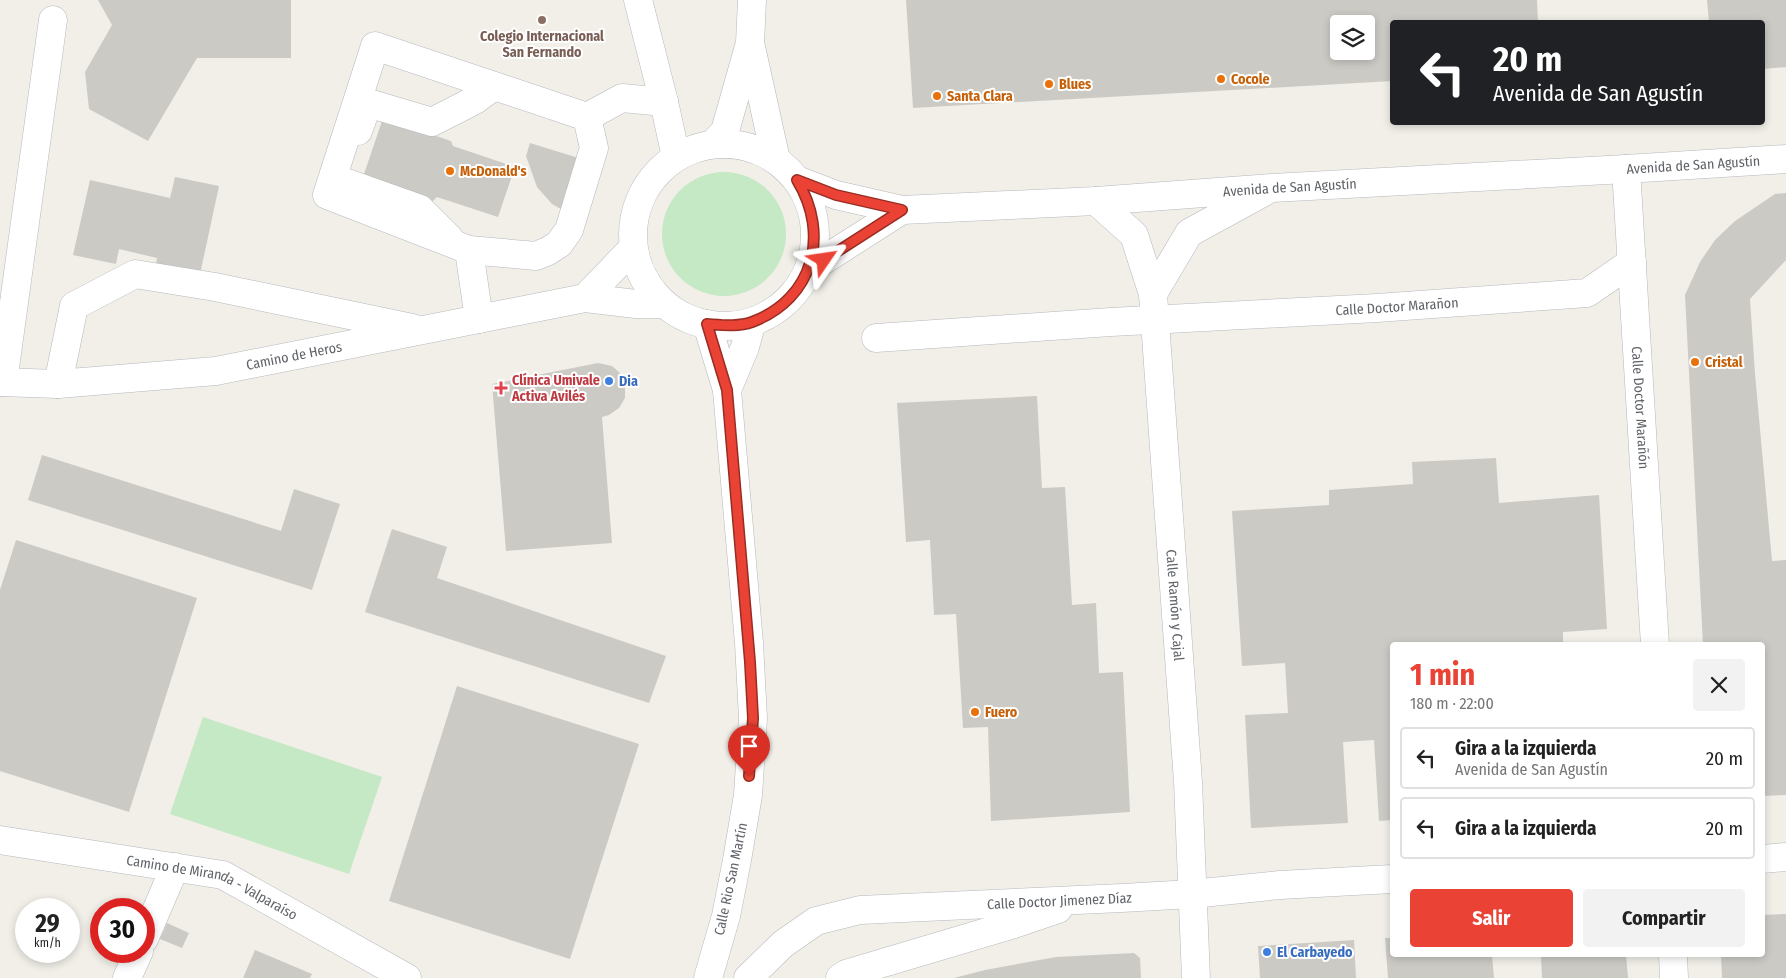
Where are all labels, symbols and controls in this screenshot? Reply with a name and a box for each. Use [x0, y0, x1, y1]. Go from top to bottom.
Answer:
marker: Colegio Internacional San Fernando [536, 14, 548, 26]
map controls [1330, 15, 1375, 60]
button: layers [1330, 15, 1375, 60]
place label: Colegio Internacional San Fernando [480, 28, 604, 61]
text: 20 m [1493, 38, 1562, 80]
icon: left [1410, 40, 1475, 105]
place label: Cocole [1231, 71, 1270, 88]
marker: Cocole [1215, 73, 1227, 85]
place label: Blues [1059, 76, 1091, 93]
marker: Blues [1043, 78, 1055, 90]
text: Avenida de San Agustín [1493, 80, 1703, 107]
place label: Santa Clara [947, 88, 1013, 105]
marker: Santa Clara [931, 90, 943, 102]
street label: Avenida de San Agustín [1626, 152, 1761, 177]
place label: McDonald's [460, 163, 527, 180]
marker: McDonald's [444, 165, 456, 177]
street label: Avenida de San Agustín [1222, 175, 1357, 200]
position arrow [797, 233, 849, 285]
street label: Calle Doctor Marañon [1335, 294, 1459, 319]
street label: Camino de Heros [245, 338, 343, 373]
street label: Calle Doctor Marañón [1628, 346, 1653, 469]
place label: Cristal [1705, 354, 1743, 371]
marker: Cristal [1689, 356, 1701, 368]
place label: Clínica Umivale Activa Avilés [511, 372, 600, 405]
place label: Dia [619, 373, 638, 390]
marker: Dia [603, 375, 615, 387]
marker: Clínica Umivale Activa Avilés [494, 381, 508, 395]
street label: Calle Ramón y Cajal [1163, 549, 1188, 662]
text: 1 min [1410, 657, 1475, 693]
button: close [1693, 659, 1745, 711]
text: 180 m · 22:00 [1410, 694, 1494, 713]
place label: Fuero [985, 704, 1018, 721]
marker: Fuero [969, 706, 981, 718]
pin [728, 725, 770, 776]
icon: arrive [735, 732, 763, 760]
text: Gira a la izquierda [1455, 737, 1597, 760]
icon: left [1412, 744, 1440, 772]
text: 20 m [1706, 747, 1743, 770]
text: Avenida de San Agustín [1455, 760, 1608, 779]
icon: left [1412, 814, 1440, 842]
text: Gira a la izquierda [1455, 817, 1597, 840]
text: 20 m [1706, 817, 1743, 840]
street label: Calle Rio San Martín [711, 821, 751, 937]
street label: Camino de Miranda - Valparaíso [125, 851, 301, 924]
street label: Calle Doctor Jimenez Díaz [987, 889, 1133, 913]
button: Salir [1410, 889, 1573, 947]
button: Compartir [1583, 889, 1745, 947]
speed limit sign: 30 [90, 898, 155, 963]
text: 29 [35, 909, 60, 939]
text: km/h [34, 936, 61, 950]
place label: El Carbayedo [1277, 944, 1353, 961]
marker: El Carbayedo [1261, 946, 1273, 958]

